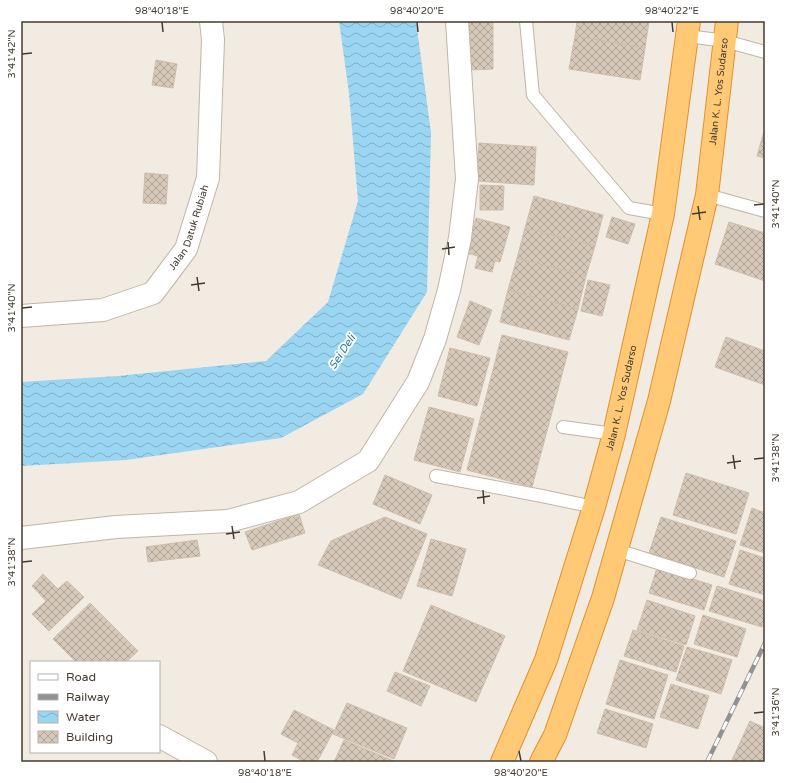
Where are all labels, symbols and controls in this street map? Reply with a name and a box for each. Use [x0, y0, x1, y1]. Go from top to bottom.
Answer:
text: 98°40'18"E [135, 5, 189, 17]
text: 98°40'20"E [390, 5, 444, 17]
text: 98°40'22"E [645, 5, 699, 17]
text: 3°41'42"N [6, 29, 18, 79]
street label: Jalan K. L. Yos Sudarso [707, 37, 731, 146]
text: 3°41'40"N [770, 179, 782, 229]
street label: Jalan Datuk Rubiah [166, 183, 212, 273]
text: 3°41'40"N [6, 283, 18, 333]
water label: Sei Deli [326, 331, 359, 372]
street label: Jalan K. L. Yos Sudarso [604, 344, 640, 452]
text: 3°41'38"N [770, 433, 782, 483]
text: 3°41'38"N [6, 537, 18, 587]
legend [30, 661, 160, 753]
text: Road [66, 670, 96, 684]
text: 3°41'36"N [770, 687, 782, 737]
text: Railway [66, 690, 110, 704]
text: Water [66, 710, 101, 724]
text: Building [66, 730, 113, 744]
text: 98°40'18"E [238, 767, 292, 779]
text: 98°40'20"E [494, 767, 548, 779]

